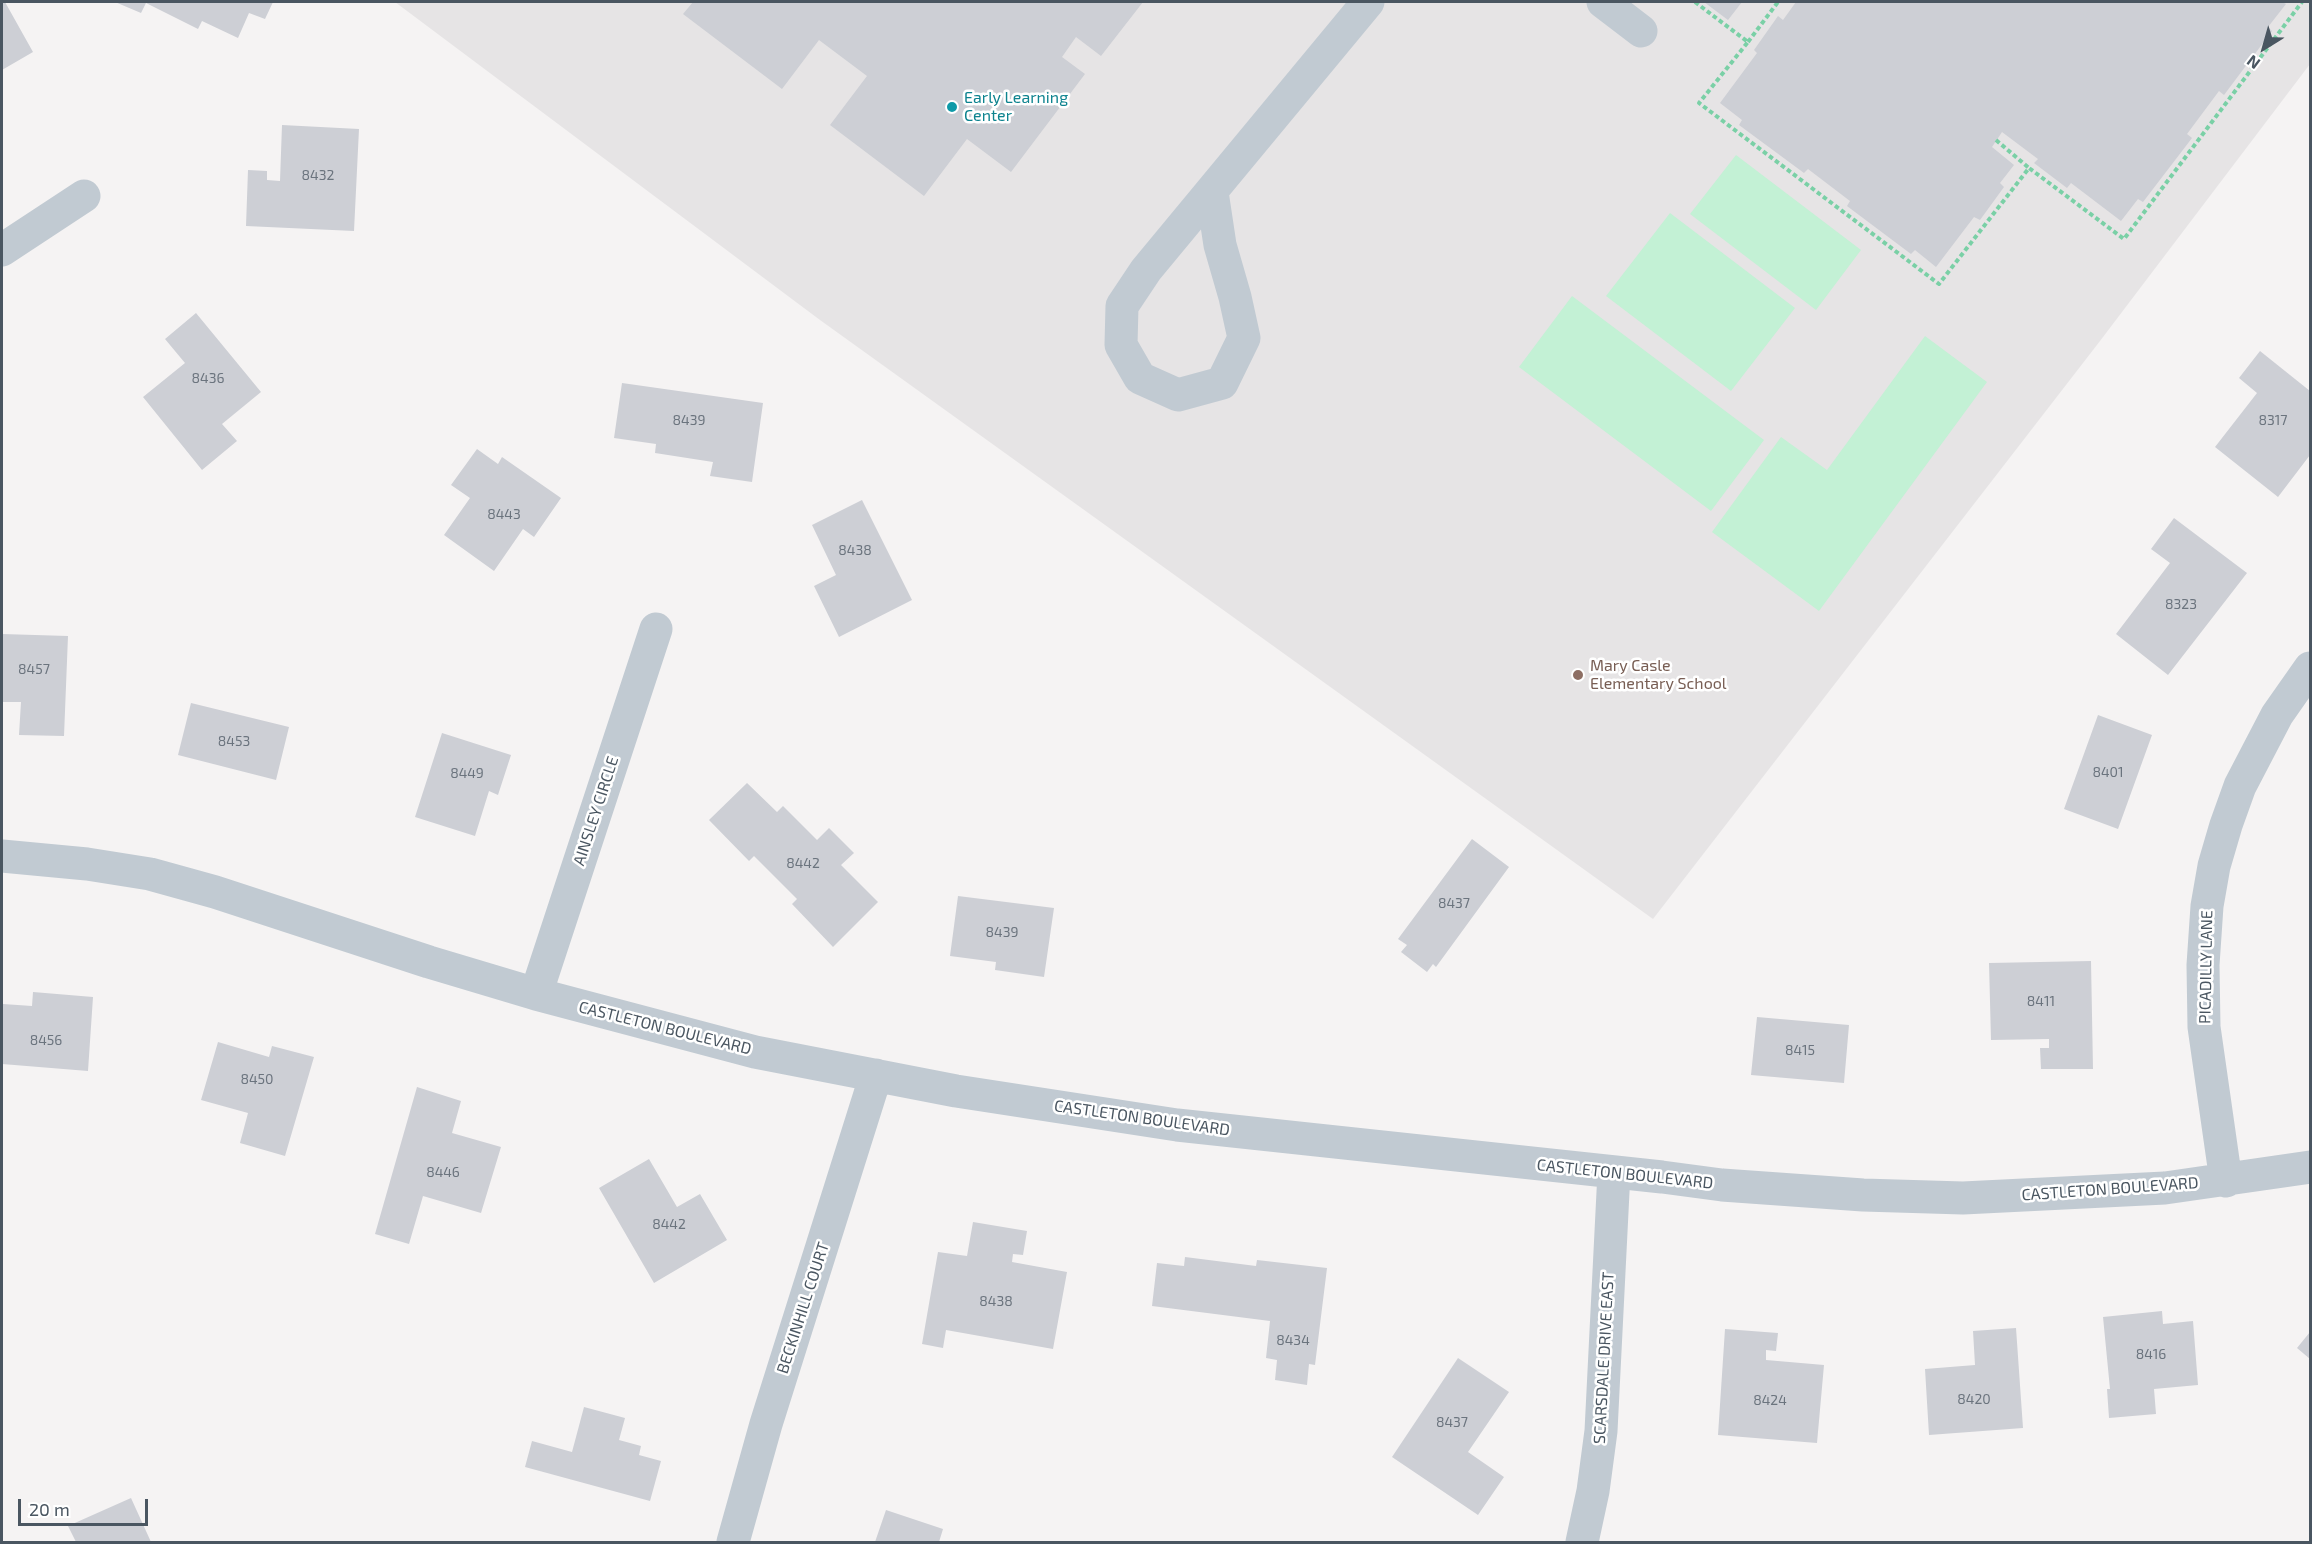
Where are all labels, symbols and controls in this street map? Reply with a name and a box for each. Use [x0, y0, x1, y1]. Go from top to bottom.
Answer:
north arrow [2234, 18, 2294, 78]
text: N [2243, 52, 2263, 74]
place label: Early Learning Center [964, 88, 1068, 126]
marker: Early Learning Center [945, 100, 959, 114]
house number: 8432 [302, 167, 334, 183]
house number: 8436 [192, 370, 224, 386]
house number: 8439 [673, 412, 705, 428]
house number: 8317 [2258, 412, 2288, 428]
house number: 8443 [487, 506, 521, 522]
house number: 8438 [838, 542, 872, 558]
house number: 8323 [2165, 596, 2197, 612]
place label: Mary Casle Elementary School [1590, 656, 1727, 694]
house number: 8457 [18, 661, 50, 677]
marker: Mary Casle Elementary School [1571, 668, 1585, 682]
house number: 8453 [218, 733, 250, 749]
street label: AINSLEY CIRCLE [569, 754, 623, 868]
house number: 8401 [2092, 764, 2124, 780]
house number: 8449 [450, 765, 484, 781]
house number: 8442 [786, 855, 820, 871]
house number: 8437 [1438, 895, 1470, 911]
street label: PICADILLY LANE [2195, 910, 2217, 1024]
house number: 8439 [986, 924, 1018, 940]
house number: 8411 [2027, 993, 2055, 1009]
street label: CASTLETON BOULEVARD [577, 997, 753, 1059]
house number: 8456 [30, 1032, 62, 1048]
house number: 8415 [1785, 1042, 1815, 1058]
house number: 8450 [240, 1071, 274, 1087]
street label: CASTLETON BOULEVARD [1053, 1096, 1231, 1140]
street label: CASTLETON BOULEVARD [1536, 1155, 1714, 1193]
house number: 8446 [426, 1164, 460, 1180]
street label: CASTLETON BOULEVARD [2021, 1173, 2199, 1205]
house number: 8442 [652, 1216, 686, 1232]
street label: BECKINHILL COURT [773, 1240, 833, 1376]
street label: SCARSDALE DRIVE EAST [1590, 1271, 1618, 1445]
house number: 8438 [979, 1293, 1013, 1309]
house number: 8434 [1276, 1332, 1310, 1348]
house number: 8416 [2136, 1346, 2166, 1362]
house number: 8420 [1957, 1391, 1991, 1407]
house number: 8424 [1753, 1392, 1787, 1408]
house number: 8437 [1436, 1414, 1468, 1430]
scale bar [21, 1487, 152, 1525]
text: 20 m [29, 1498, 70, 1520]

